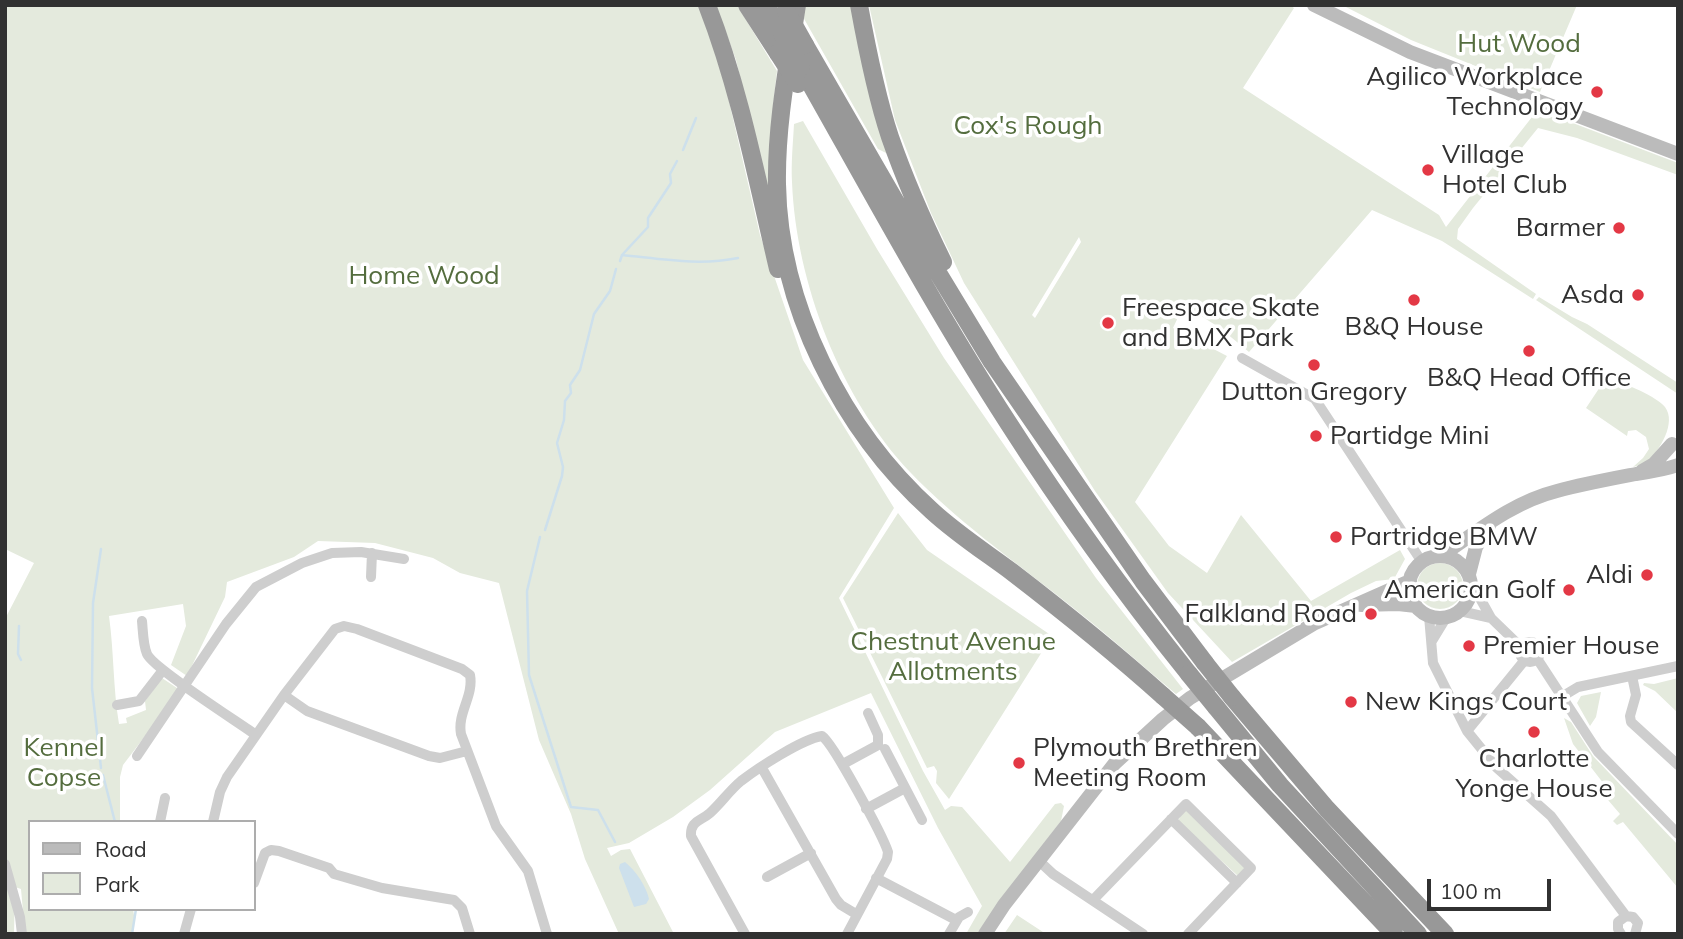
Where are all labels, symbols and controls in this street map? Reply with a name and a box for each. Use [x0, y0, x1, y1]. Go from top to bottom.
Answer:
park label: Hut Wood [1457, 28, 1581, 60]
place label: Agilico Workplace Technology [1366, 61, 1583, 122]
marker: Agilico Workplace Technology [1589, 84, 1605, 100]
park label: Cox's Rough [953, 110, 1103, 142]
place label: Village Hotel Club [1442, 139, 1567, 200]
marker: Village Hotel Club [1420, 162, 1436, 178]
place label: Barmer [1516, 212, 1605, 244]
marker: Barmer [1611, 220, 1627, 236]
park label: Home Wood [348, 260, 500, 292]
place label: Asda [1561, 279, 1624, 311]
marker: Asda [1630, 287, 1646, 303]
place label: Freespace Skate and BMX Park [1122, 292, 1320, 354]
marker: B&Q House [1406, 292, 1422, 308]
place label: B&Q House [1345, 311, 1483, 343]
marker: Freespace Skate and BMX Park [1100, 315, 1116, 331]
marker: B&Q Head Office [1521, 343, 1537, 359]
marker: Dutton Gregory [1306, 357, 1322, 373]
place label: B&Q Head Office [1427, 362, 1631, 394]
place label: Dutton Gregory [1221, 376, 1407, 408]
place label: Partidge Mini [1330, 420, 1489, 452]
marker: Partidge Mini [1308, 428, 1324, 444]
place label: Partridge BMW [1350, 521, 1538, 553]
marker: Partridge BMW [1328, 529, 1344, 545]
place label: Aldi [1586, 559, 1633, 591]
marker: Aldi [1639, 567, 1655, 583]
place label: American Golf [1384, 574, 1555, 606]
marker: American Golf [1561, 582, 1577, 598]
place label: Falkland Road [1185, 598, 1357, 630]
marker: Falkland Road [1363, 606, 1379, 622]
park label: Chestnut Avenue Allotments [850, 626, 1056, 688]
place label: Premier House [1483, 630, 1659, 662]
marker: Premier House [1461, 638, 1477, 654]
place label: New Kings Court [1365, 686, 1567, 718]
marker: New Kings Court [1343, 694, 1359, 710]
marker: Charlotte Yonge House [1526, 724, 1542, 740]
park label: Kennel Copse [23, 732, 105, 794]
place label: Plymouth Brethren Meeting Room [1033, 732, 1258, 794]
place label: Charlotte Yonge House [1455, 743, 1613, 804]
marker: Plymouth Brethren Meeting Room [1011, 755, 1027, 771]
legend [28, 820, 256, 911]
text: Road [95, 836, 146, 862]
scale bar [1431, 866, 1555, 910]
text: Park [95, 871, 139, 897]
text: 100 m [1440, 878, 1502, 904]

